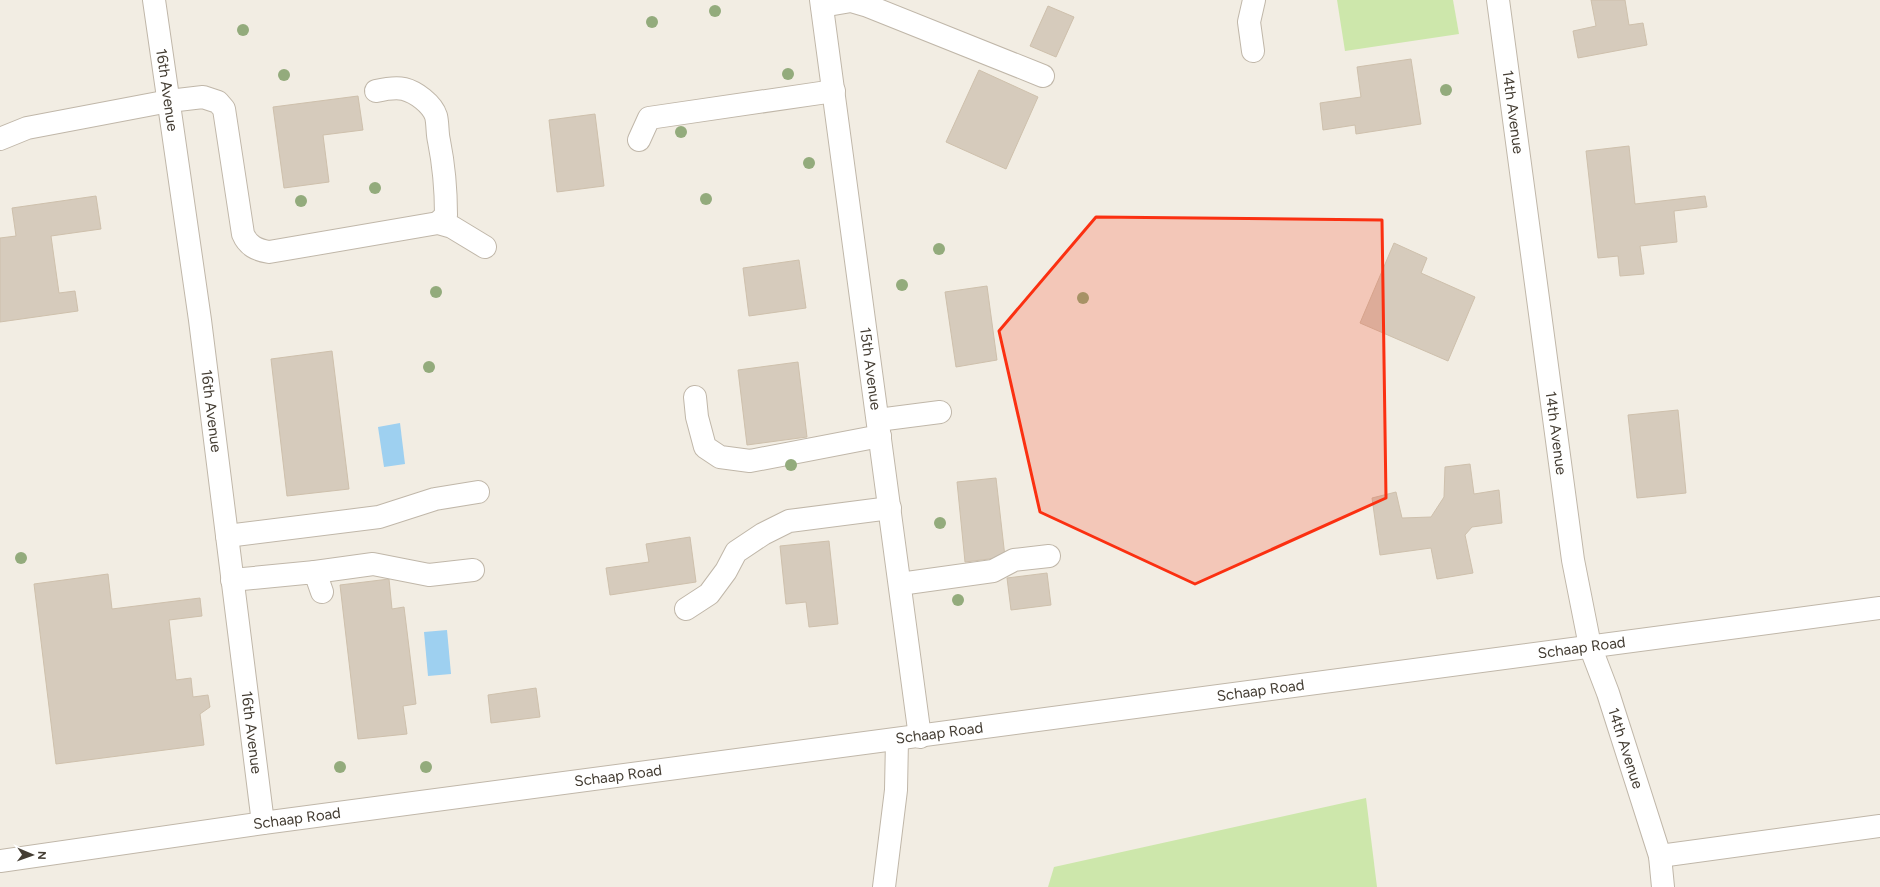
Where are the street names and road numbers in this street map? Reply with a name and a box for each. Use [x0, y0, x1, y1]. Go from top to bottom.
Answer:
street label: 16th Avenue [152, 48, 182, 133]
street label: 14th Avenue [1498, 69, 1528, 155]
street label: 15th Avenue [856, 326, 885, 411]
street label: 16th Avenue [197, 369, 226, 453]
street label: 14th Avenue [1542, 390, 1571, 476]
street label: Schaap Road [1537, 633, 1627, 662]
street label: Schaap Road [1216, 676, 1305, 705]
street label: 16th Avenue [238, 690, 266, 775]
street label: 14th Avenue [1604, 705, 1647, 791]
street label: Schaap Road [894, 718, 984, 748]
street label: Schaap Road [573, 761, 663, 791]
street label: Schaap Road [252, 804, 342, 833]

